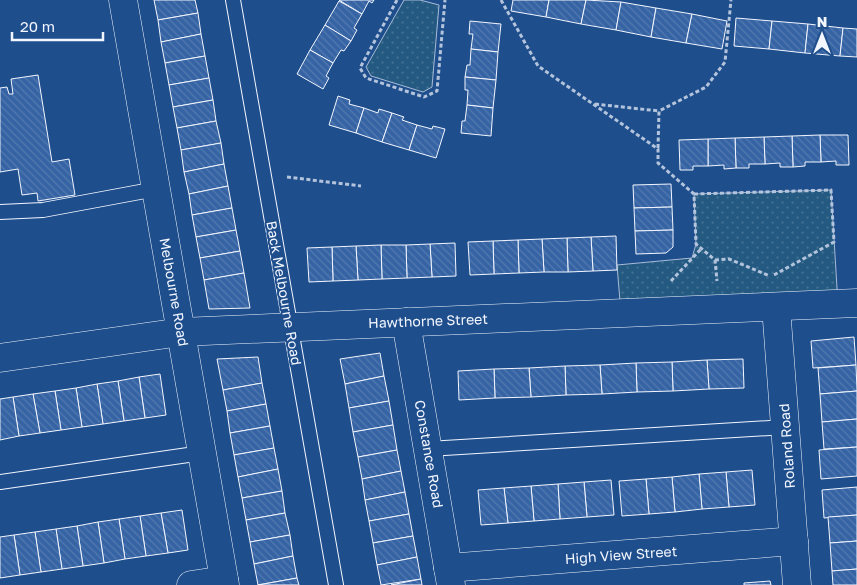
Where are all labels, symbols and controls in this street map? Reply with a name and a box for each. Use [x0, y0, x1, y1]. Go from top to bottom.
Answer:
scale bar [12, 10, 104, 42]
north arrow [797, 10, 847, 60]
text: N [817, 13, 827, 30]
text: 20 m [20, 17, 55, 35]
street label: Back Melbourne Road [263, 219, 306, 367]
street label: Melbourne Road [157, 236, 192, 348]
street label: Hawthorne Street [368, 310, 488, 331]
street label: Constance Road [412, 398, 447, 509]
street label: Roland Road [775, 403, 798, 489]
street label: High View Street [564, 542, 678, 567]

